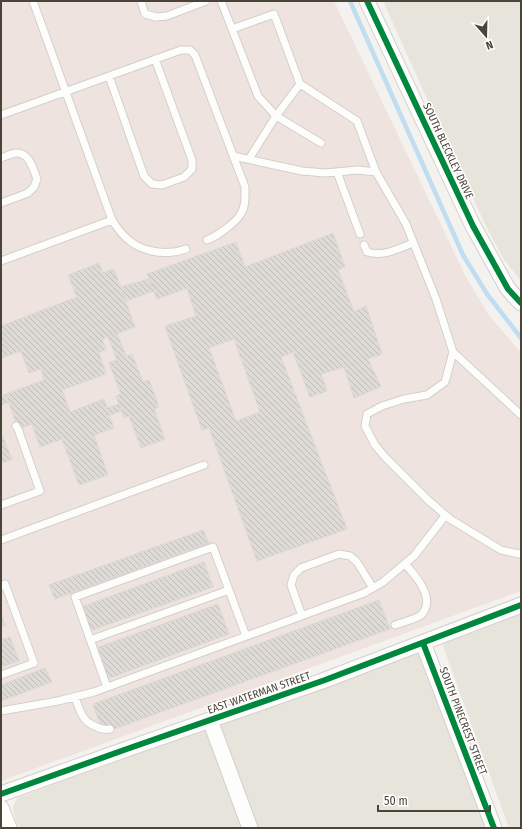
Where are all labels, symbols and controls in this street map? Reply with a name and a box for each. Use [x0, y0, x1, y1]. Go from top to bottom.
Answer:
north arrow [466, 16, 506, 56]
text: N [484, 38, 495, 52]
street label: SOUTH BLECKLEY DRIVE [420, 101, 476, 201]
street label: SOUTH PINECREST STREET [436, 665, 490, 778]
street label: EAST WATERMAN STREET [206, 669, 313, 717]
scale bar [378, 787, 490, 813]
text: 50 m [384, 794, 408, 808]

